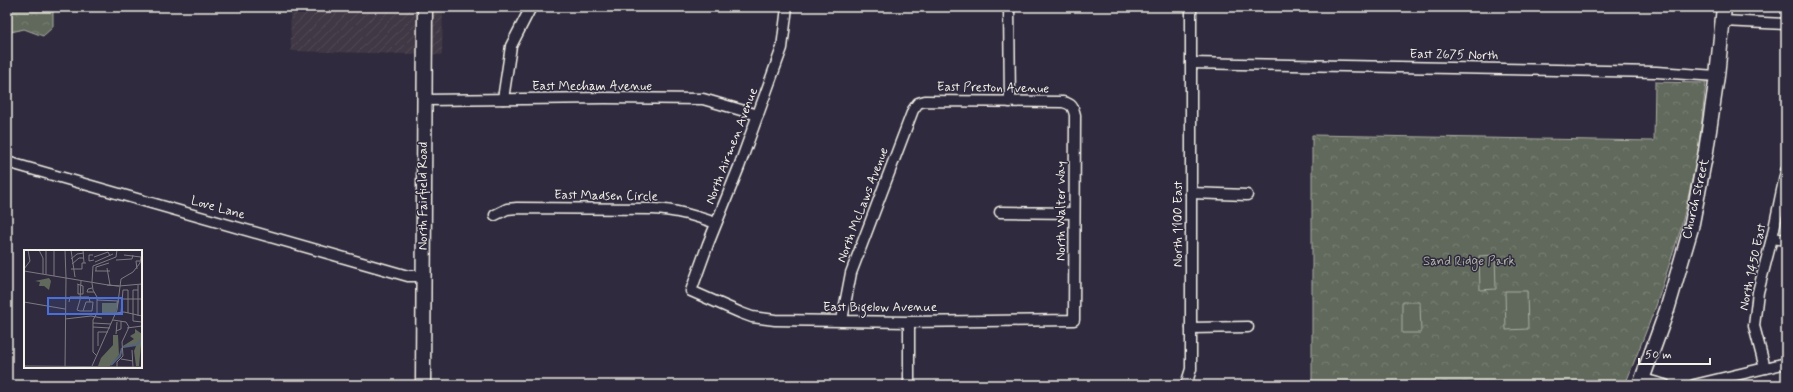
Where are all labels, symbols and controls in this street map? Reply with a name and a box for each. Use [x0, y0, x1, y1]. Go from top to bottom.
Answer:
street label: East 2675 North [1409, 46, 1499, 64]
street label: East Mecham Avenue [532, 78, 652, 95]
street label: East Preston Avenue [937, 79, 1049, 97]
street label: North Airmen Avenue [702, 85, 762, 207]
street label: North Fairfield Road [415, 142, 432, 250]
street label: North McLaws Avenue [833, 145, 893, 265]
street label: Church Street [1679, 157, 1714, 241]
street label: North Walter Way [1053, 161, 1070, 261]
street label: North 1100 East [1170, 181, 1187, 267]
street label: East Madsen Circle [554, 187, 658, 205]
street label: Love Lane [189, 192, 247, 224]
street label: North 1450 East [1736, 222, 1770, 312]
inset map [24, 250, 142, 368]
park label: Sand Ridge Park [1423, 253, 1516, 271]
street label: East Bigelow Avenue [823, 299, 937, 318]
scale bar [1639, 340, 1710, 366]
text: 50 m [1645, 347, 1672, 363]

